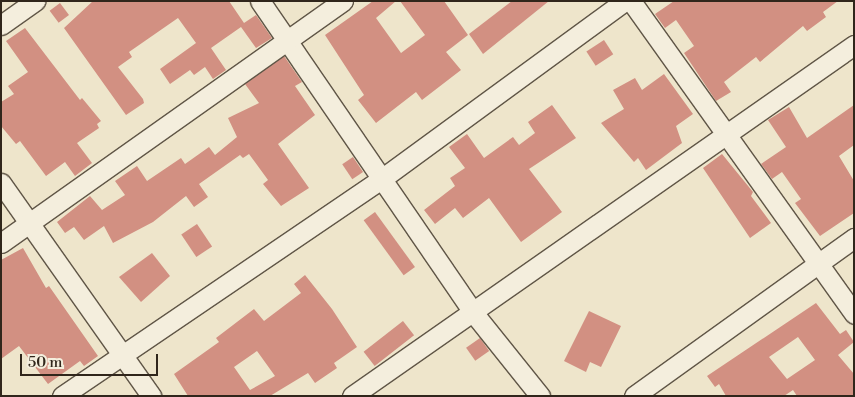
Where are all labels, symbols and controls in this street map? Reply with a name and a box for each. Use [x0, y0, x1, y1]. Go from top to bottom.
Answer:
scale bar [22, 344, 160, 376]
text: 50 m [28, 353, 62, 372]

